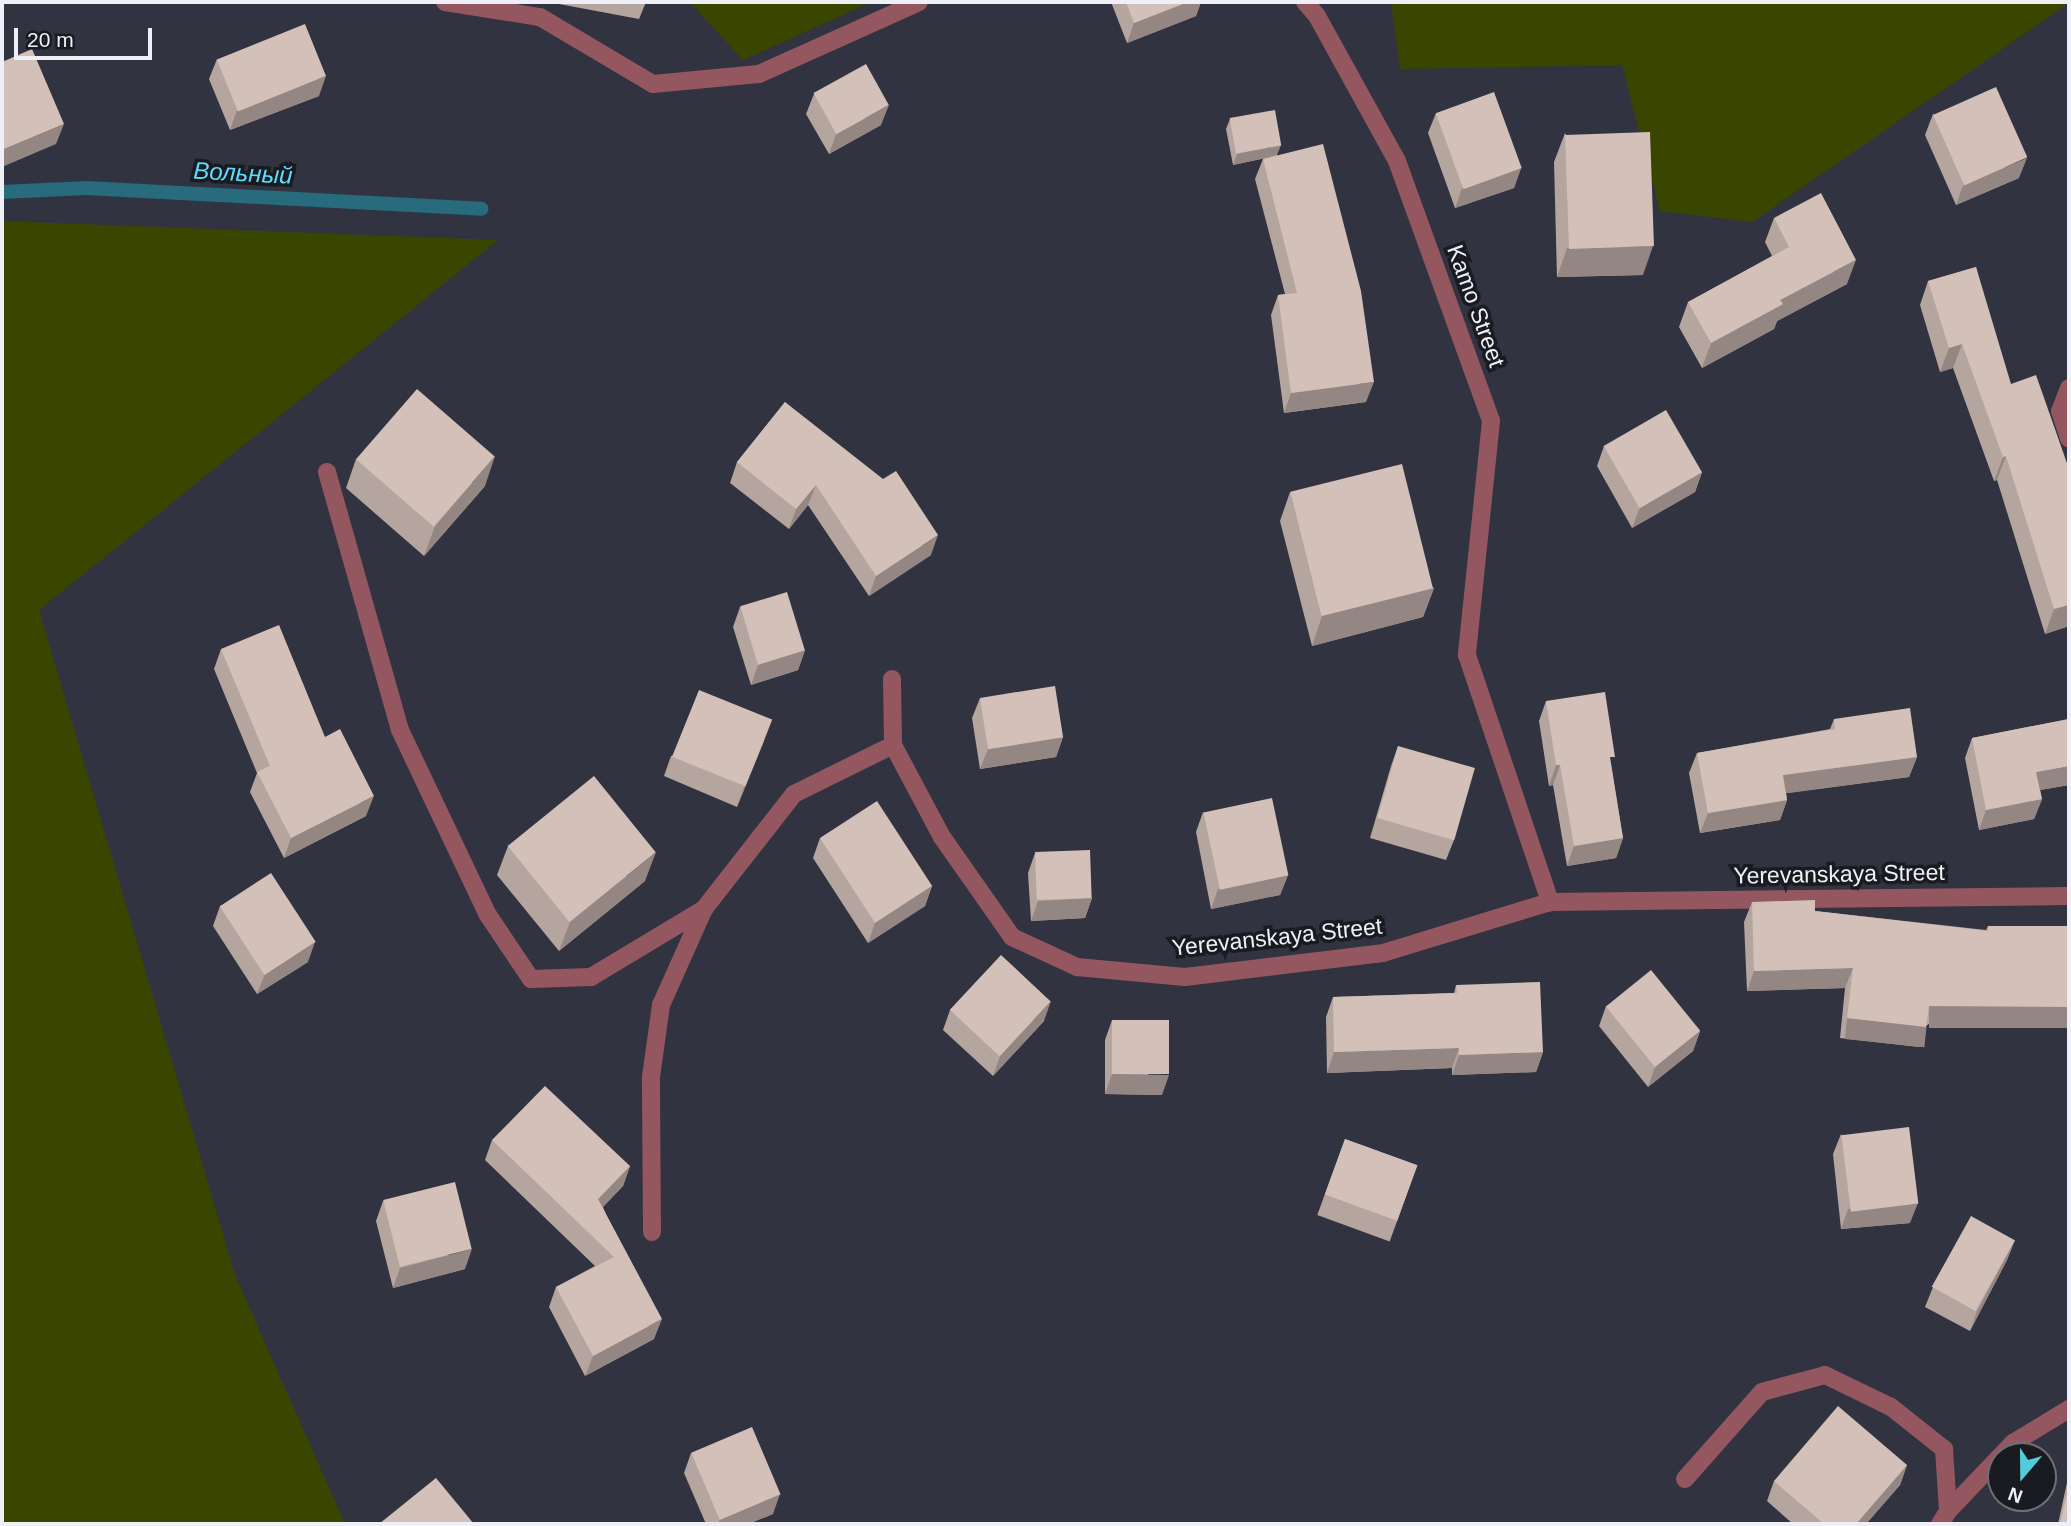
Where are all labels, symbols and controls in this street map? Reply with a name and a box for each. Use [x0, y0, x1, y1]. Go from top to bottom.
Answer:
scale bar [18, 14, 156, 58]
text: 20 m [27, 28, 74, 51]
water label: Вольный [193, 156, 293, 190]
street label: Kamo Street [1441, 241, 1511, 371]
street label: Yerevanskaya Street [1733, 858, 1945, 890]
street label: Yerevanskaya Street [1170, 912, 1384, 962]
north arrow [1987, 1442, 2057, 1512]
text: N [2005, 1483, 2025, 1508]

